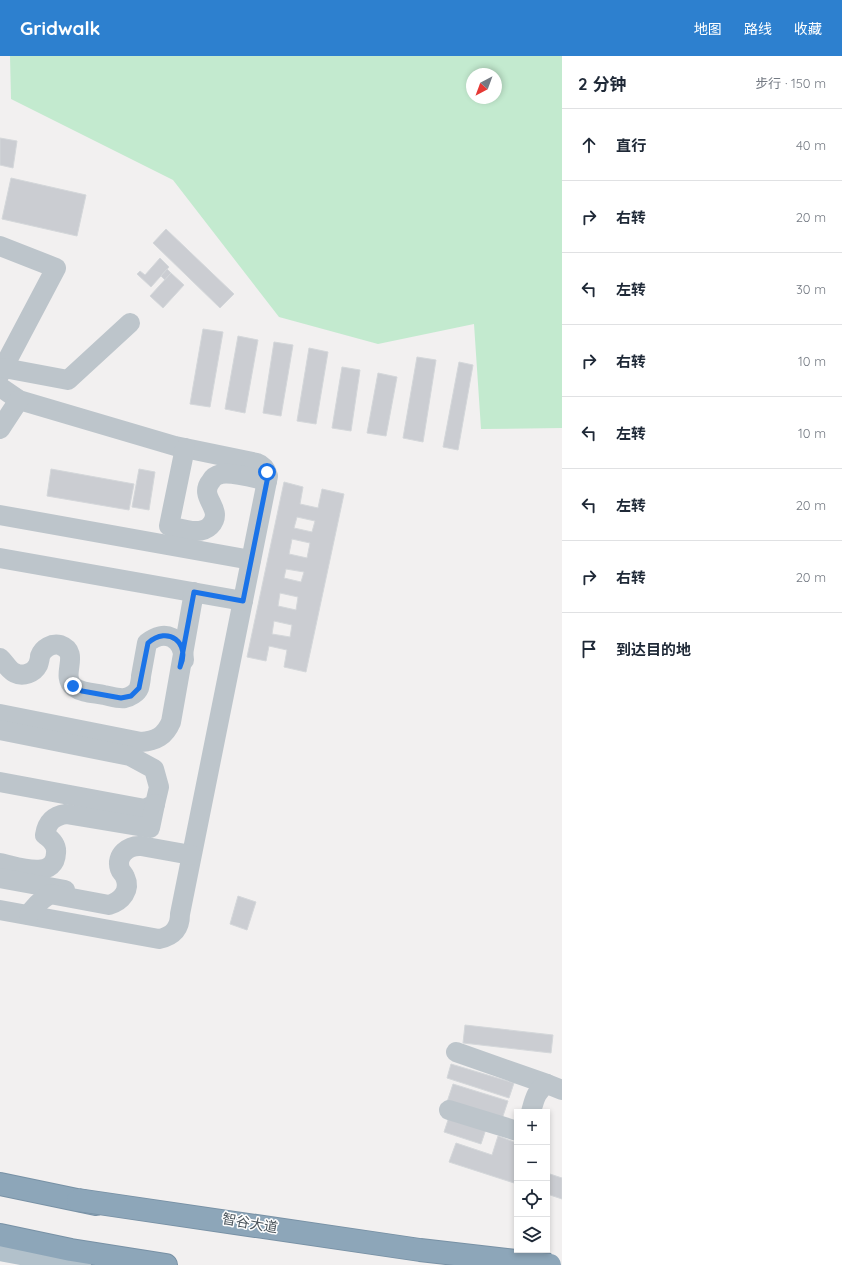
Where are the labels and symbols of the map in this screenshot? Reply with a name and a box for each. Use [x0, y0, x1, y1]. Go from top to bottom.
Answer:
north arrow [466, 68, 502, 104]
route start [258, 463, 276, 481]
route end [64, 677, 82, 695]
street label: 智谷大道 [221, 1209, 279, 1237]

